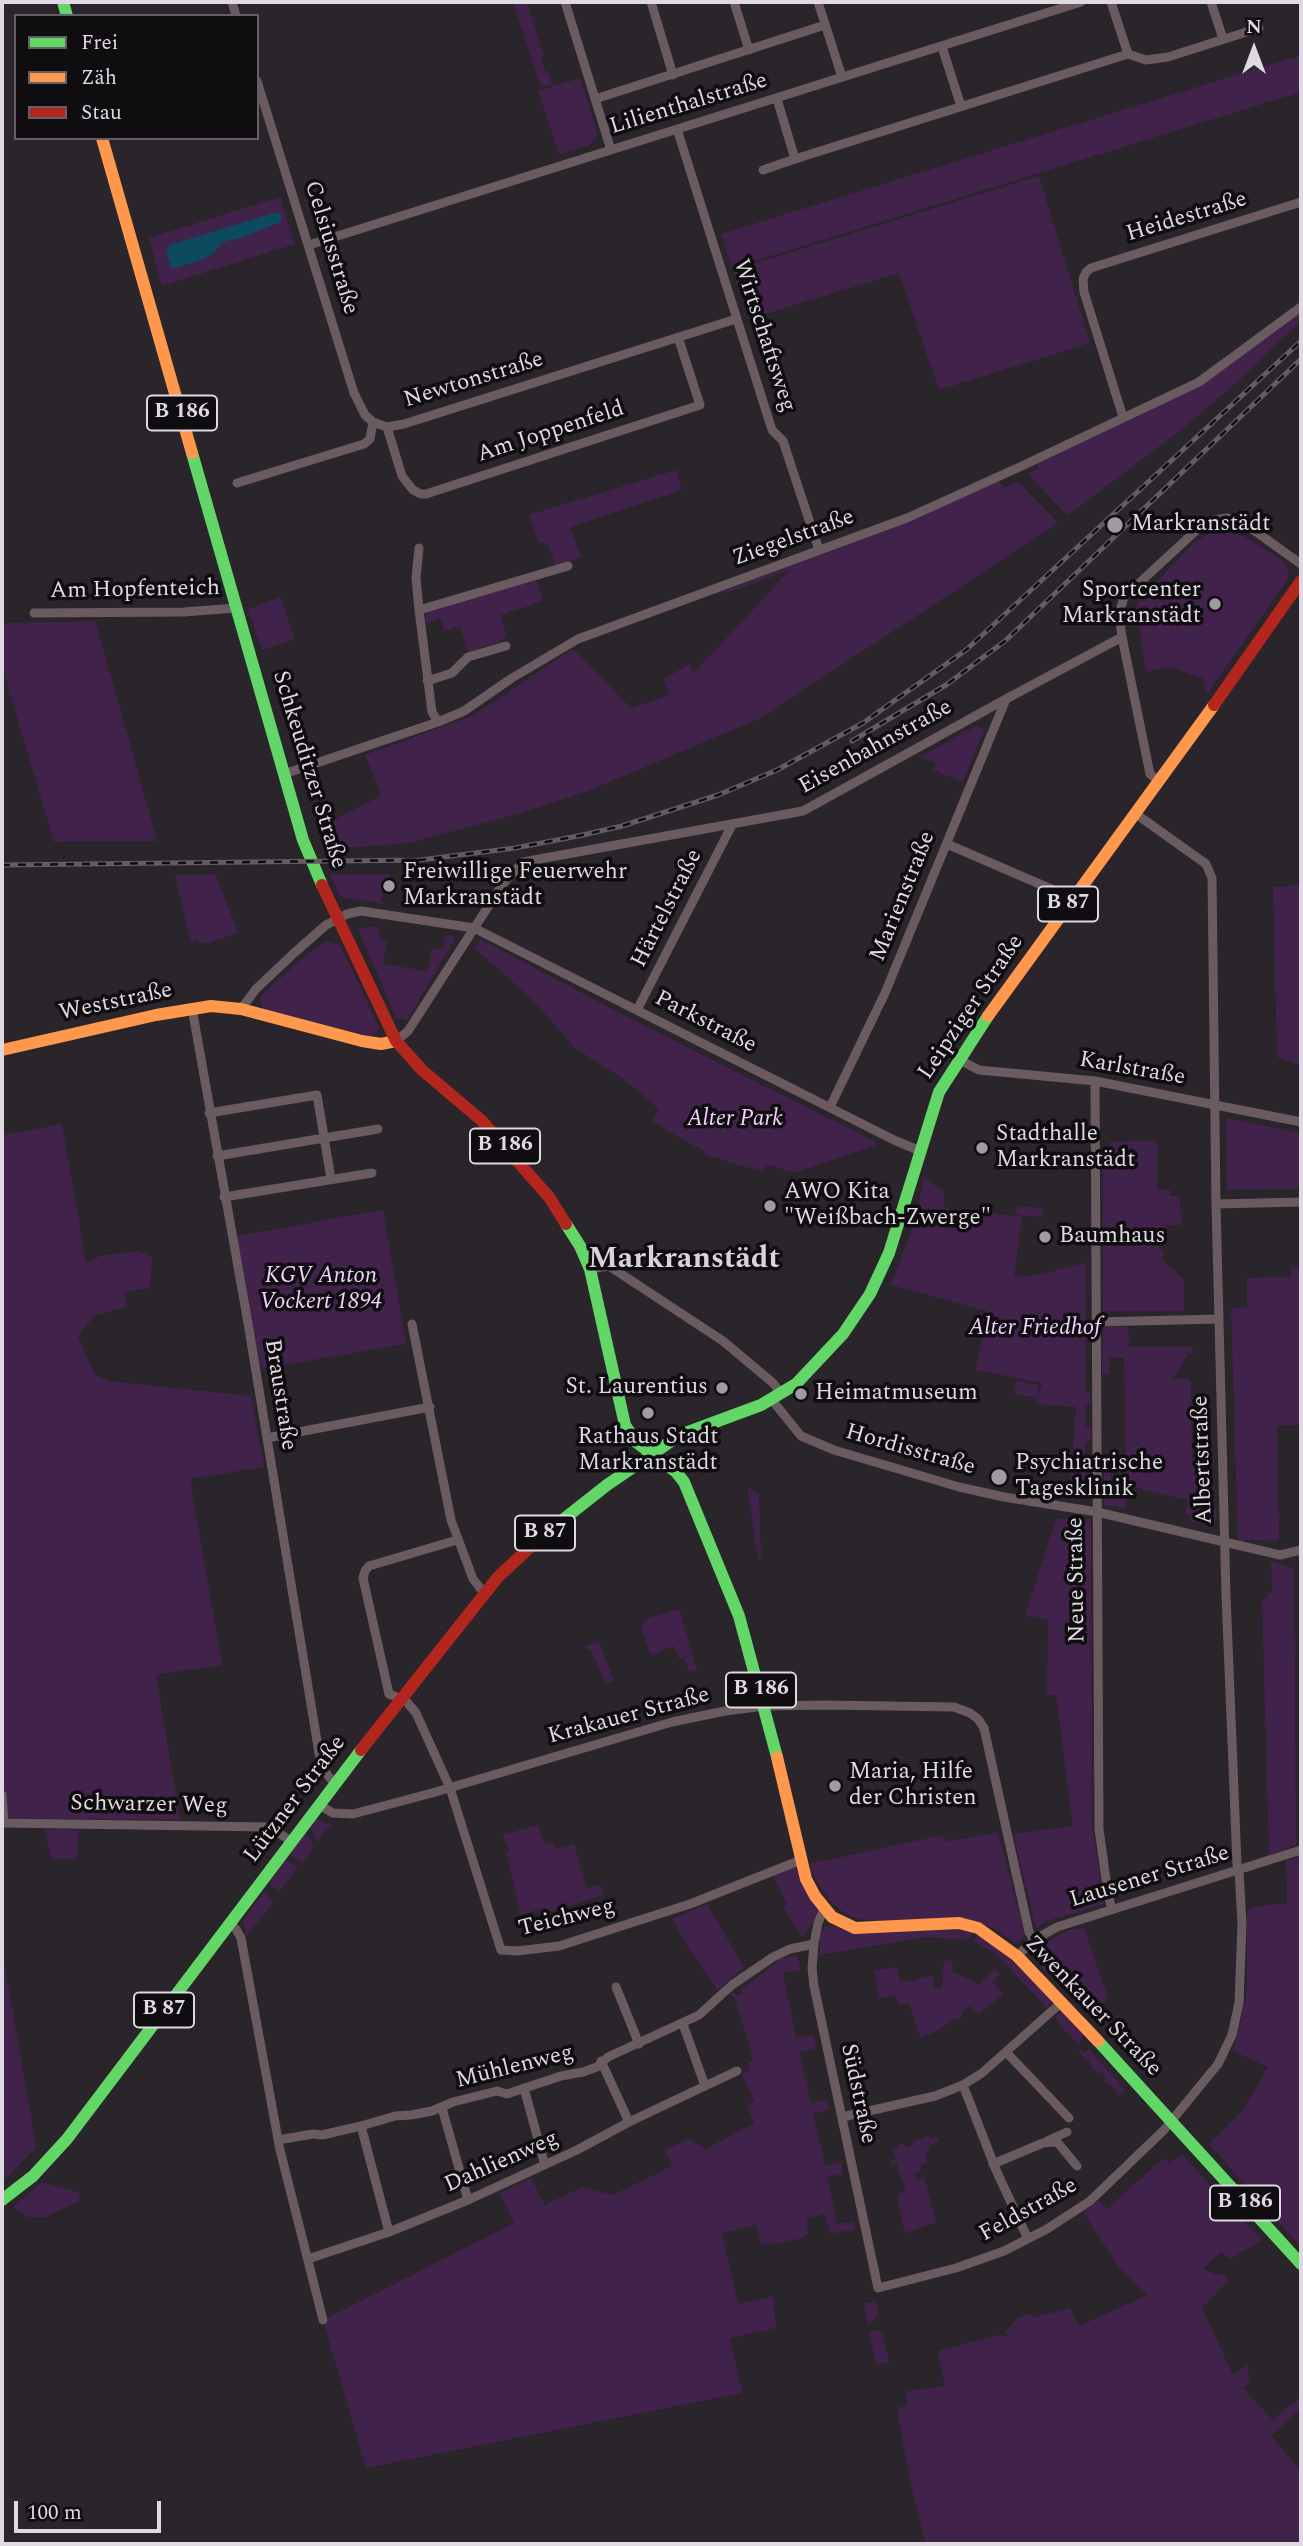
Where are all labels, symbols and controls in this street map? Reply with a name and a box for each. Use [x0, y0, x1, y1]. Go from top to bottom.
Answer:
text: N [1246, 13, 1262, 42]
legend [14, 14, 259, 140]
north arrow [1219, 14, 1289, 84]
text: Frei [81, 27, 118, 59]
text: Zäh [81, 62, 117, 94]
street label: Lilienthalstraße [607, 68, 771, 142]
text: Stau [81, 97, 122, 129]
street label: Celsiusstraße [297, 178, 363, 318]
street label: Heidestraße [1123, 187, 1251, 249]
street label: Wirtschaftsweg [725, 256, 801, 416]
street label: Newtonstraße [401, 347, 547, 415]
road number: B 186 [147, 396, 217, 430]
street label: Am Joppenfeld [474, 396, 628, 470]
street label: Ziegelstraße [730, 504, 858, 574]
place label: Markranstädt [1131, 511, 1270, 539]
marker: Markranstädt [1105, 515, 1125, 535]
street label: Am Hopfenteich [50, 576, 220, 606]
place label: Sportcenter Markranstädt [1062, 577, 1201, 631]
marker: Sportcenter Markranstädt [1207, 596, 1223, 612]
street label: Schkeuditzer Straße [265, 668, 351, 872]
street label: Eisenbahnstraße [795, 694, 957, 802]
street label: Marienstraße [865, 828, 943, 966]
street label: Härtelstraße [626, 845, 710, 973]
place label: Freiwillige Feuerwehr Markranstädt [403, 859, 627, 913]
marker: Freiwillige Feuerwehr Markranstädt [381, 878, 397, 894]
road number: B 87 [1038, 886, 1098, 922]
street label: Leipziger Straße [913, 930, 1031, 1086]
street label: Weststraße [57, 978, 175, 1028]
street label: Parkstraße [649, 986, 761, 1060]
street label: Karlstraße [1077, 1047, 1187, 1093]
park label: Alter Park [687, 1106, 783, 1134]
place label: Stadthalle Markranstädt [996, 1121, 1135, 1175]
road number: B 186 [470, 1128, 540, 1164]
marker: Stadthalle Markranstädt [974, 1140, 990, 1156]
place label: AWO Kita "Weißbach-Zwerge" [784, 1179, 991, 1233]
marker: AWO Kita "Weißbach-Zwerge" [762, 1198, 778, 1214]
place label: Baumhaus [1059, 1223, 1165, 1251]
marker: Baumhaus [1037, 1229, 1053, 1245]
district label: Markranstädt [588, 1243, 780, 1279]
park label: KGV Anton Vockert 1894 [259, 1263, 383, 1317]
park label: Alter Friedhof [969, 1315, 1101, 1343]
street label: Braustraße [257, 1337, 301, 1453]
place label: St. Laurentius [565, 1374, 708, 1402]
marker: St. Laurentius [714, 1380, 730, 1396]
place label: Heimatmuseum [815, 1380, 978, 1408]
marker: Heimatmuseum [793, 1386, 809, 1402]
street label: Albertstraße [1188, 1395, 1220, 1525]
marker: Rathaus Stadt Markranstädt [640, 1405, 656, 1421]
street label: Hordisstraße [842, 1419, 978, 1483]
place label: Rathaus Stadt Markranstädt [578, 1424, 718, 1478]
place label: Psychiatrische Tagesklinik [1015, 1450, 1163, 1504]
marker: Psychiatrische Tagesklinik [989, 1467, 1009, 1487]
road number: B 87 [515, 1516, 575, 1550]
street label: Neue Straße [1063, 1517, 1093, 1643]
road number: B 186 [726, 1672, 796, 1708]
street label: Krakauer Straße [545, 1682, 713, 1752]
street label: Lützner Straße [239, 1731, 353, 1869]
place label: Maria, Hilfe der Christen [849, 1759, 977, 1813]
marker: Maria, Hilfe der Christen [827, 1778, 843, 1794]
street label: Schwarzer Weg [70, 1791, 228, 1821]
street label: Lausener Straße [1067, 1841, 1233, 1915]
street label: Teichweg [516, 1894, 618, 1944]
street label: Zwenkauer Straße [1018, 1931, 1166, 2083]
road number: B 87 [134, 1993, 194, 2028]
street label: Mühlenweg [453, 2040, 577, 2096]
street label: Südstraße [833, 2041, 881, 2147]
street label: Dahlienweg [441, 2126, 563, 2200]
street label: Feldstraße [975, 2173, 1083, 2249]
road number: B 186 [1210, 2186, 1280, 2220]
scale bar [18, 2486, 164, 2530]
text: 100 m [27, 2497, 82, 2529]

